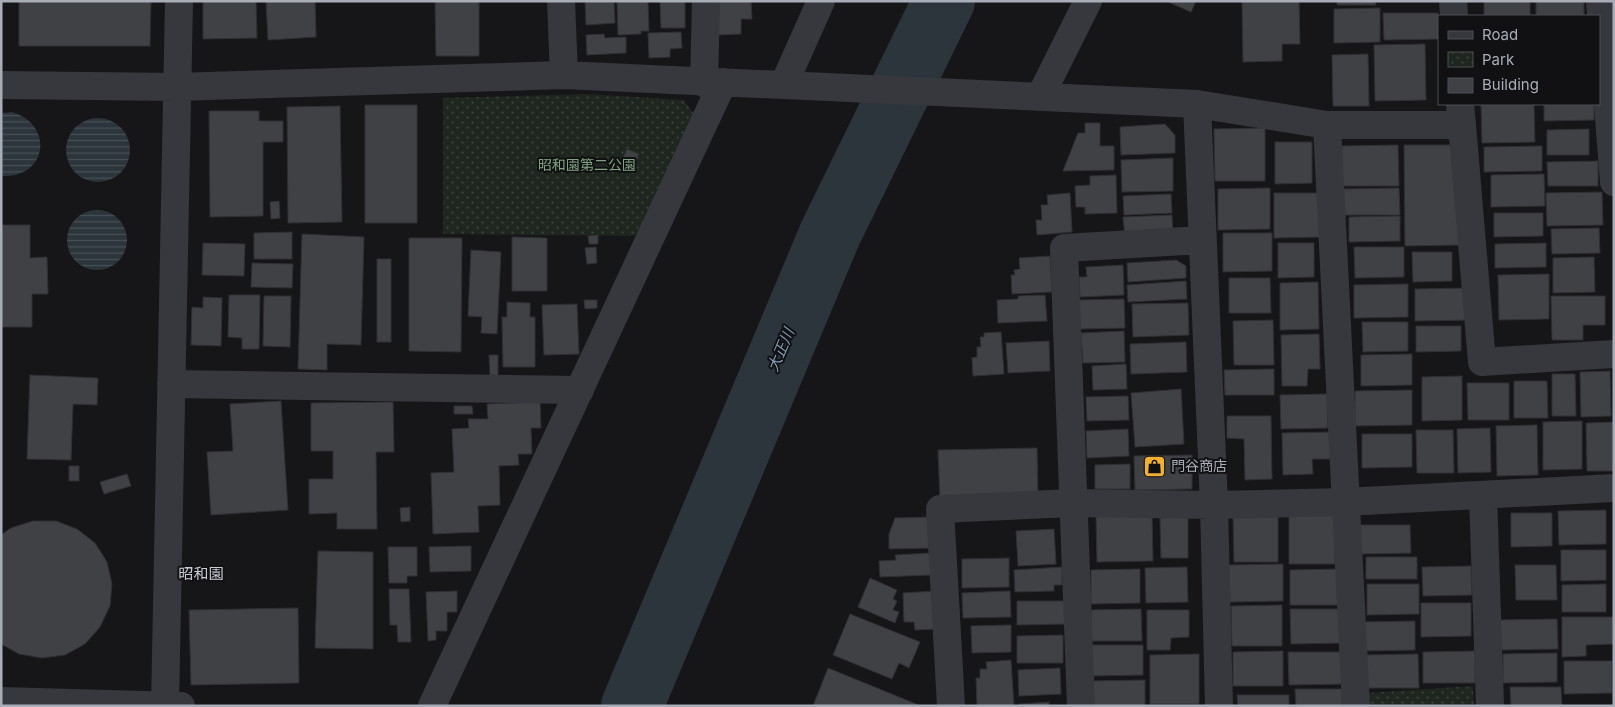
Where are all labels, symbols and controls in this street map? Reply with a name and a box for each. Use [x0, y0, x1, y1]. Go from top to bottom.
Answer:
legend [1438, 15, 1600, 105]
text: Road [1482, 25, 1518, 44]
text: Park [1482, 50, 1515, 69]
text: Building [1482, 75, 1539, 94]
park label: 昭和園第二公園 [538, 156, 636, 173]
water label: 大正川 [763, 324, 799, 374]
shop icon: 門谷商店 [1143, 454, 1167, 478]
place label: 門谷商店 [1171, 457, 1227, 474]
district label: 昭和園 [178, 564, 224, 583]

